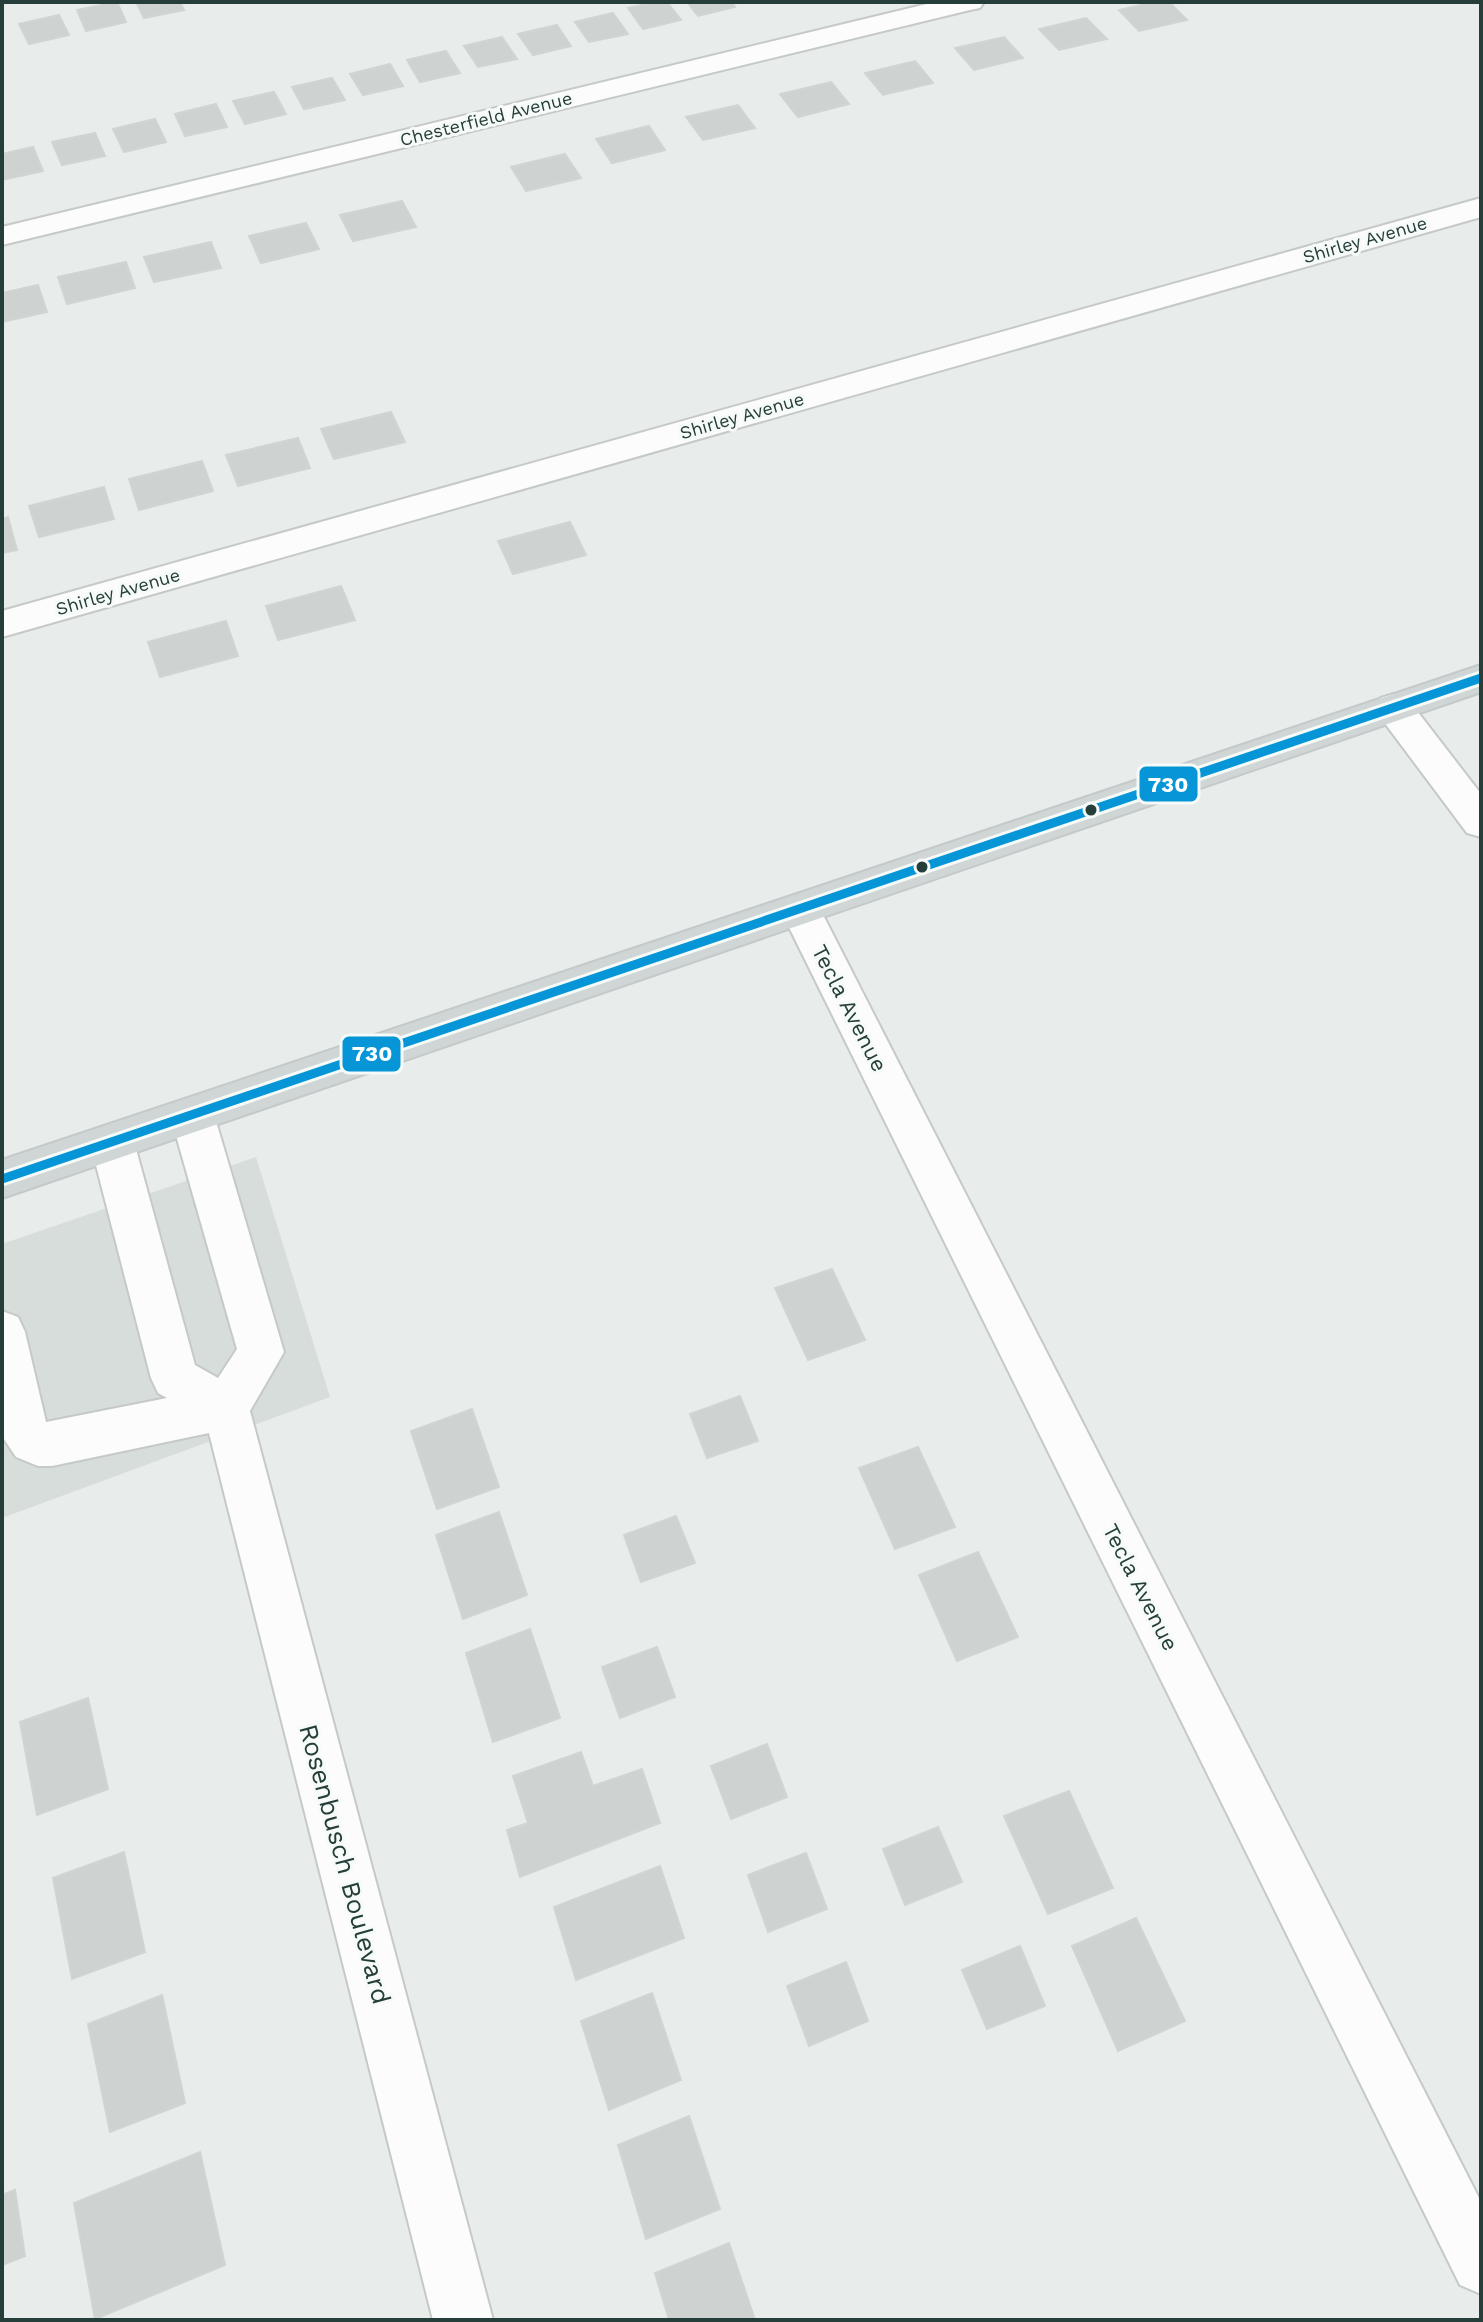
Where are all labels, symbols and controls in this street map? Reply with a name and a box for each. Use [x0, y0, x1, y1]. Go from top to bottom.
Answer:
street label: Chesterfield Avenue [398, 87, 574, 150]
street label: Shirley Avenue [1300, 212, 1429, 267]
street label: Shirley Avenue [677, 388, 806, 443]
street label: Shirley Avenue [53, 564, 182, 619]
line badge: 730 [1138, 765, 1199, 803]
text: 730 [1148, 772, 1188, 797]
unlabelled marker [1083, 802, 1099, 818]
unlabelled marker [914, 859, 930, 875]
street label: Tecla Avenue [807, 941, 892, 1076]
line badge: 730 [341, 1035, 402, 1073]
text: 730 [352, 1041, 392, 1066]
street label: Tecla Avenue [1098, 1520, 1183, 1655]
street label: Rosenbusch Boulevard [293, 1721, 397, 2007]

